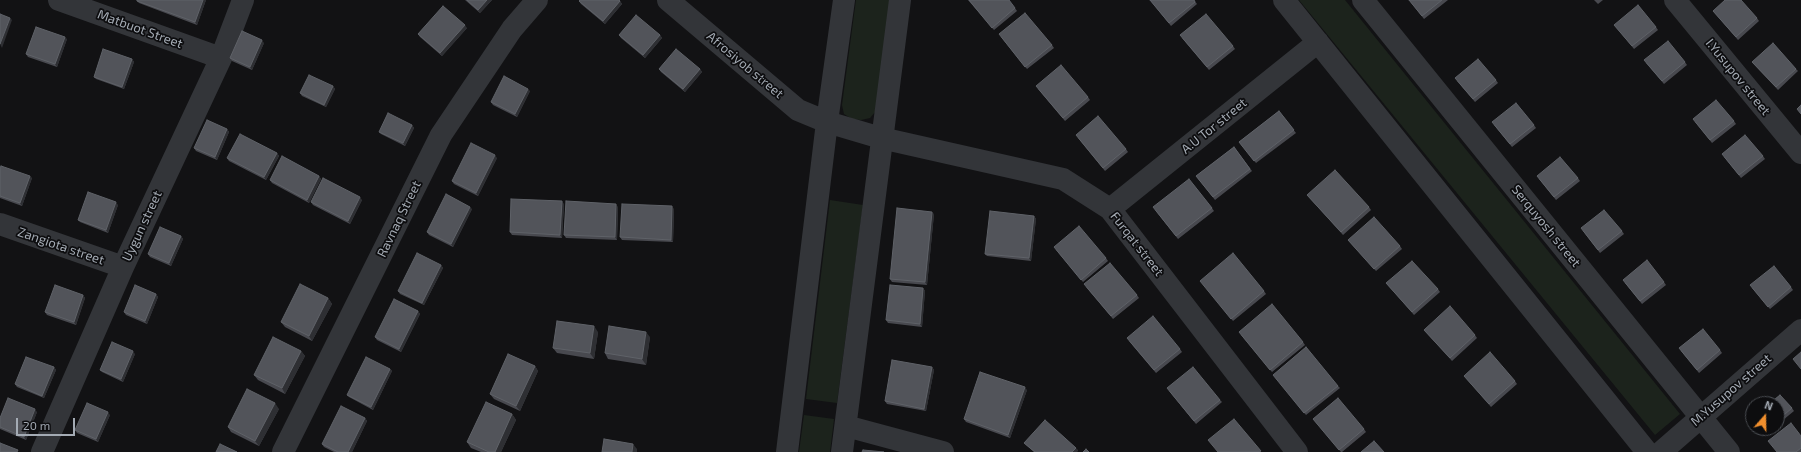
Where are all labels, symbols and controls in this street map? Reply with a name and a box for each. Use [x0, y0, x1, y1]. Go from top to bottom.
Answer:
street label: Matbuot Street [95, 6, 185, 52]
street label: Afrosiyob street [704, 28, 786, 102]
street label: I.Yusupov street [1702, 36, 1774, 118]
street label: A.U Tor street [1178, 95, 1250, 157]
street label: Ravnaq Street [374, 178, 424, 260]
street label: Serquyosh street [1508, 182, 1584, 270]
street label: Uygun street [119, 188, 165, 264]
street label: Furqat street [1107, 209, 1167, 279]
street label: Zangiota street [16, 224, 106, 268]
street label: M.Yusupov street [1687, 351, 1775, 429]
north arrow [1745, 396, 1785, 436]
text: N [1763, 398, 1775, 413]
scale bar [18, 410, 77, 436]
text: 20 m [23, 418, 50, 432]

